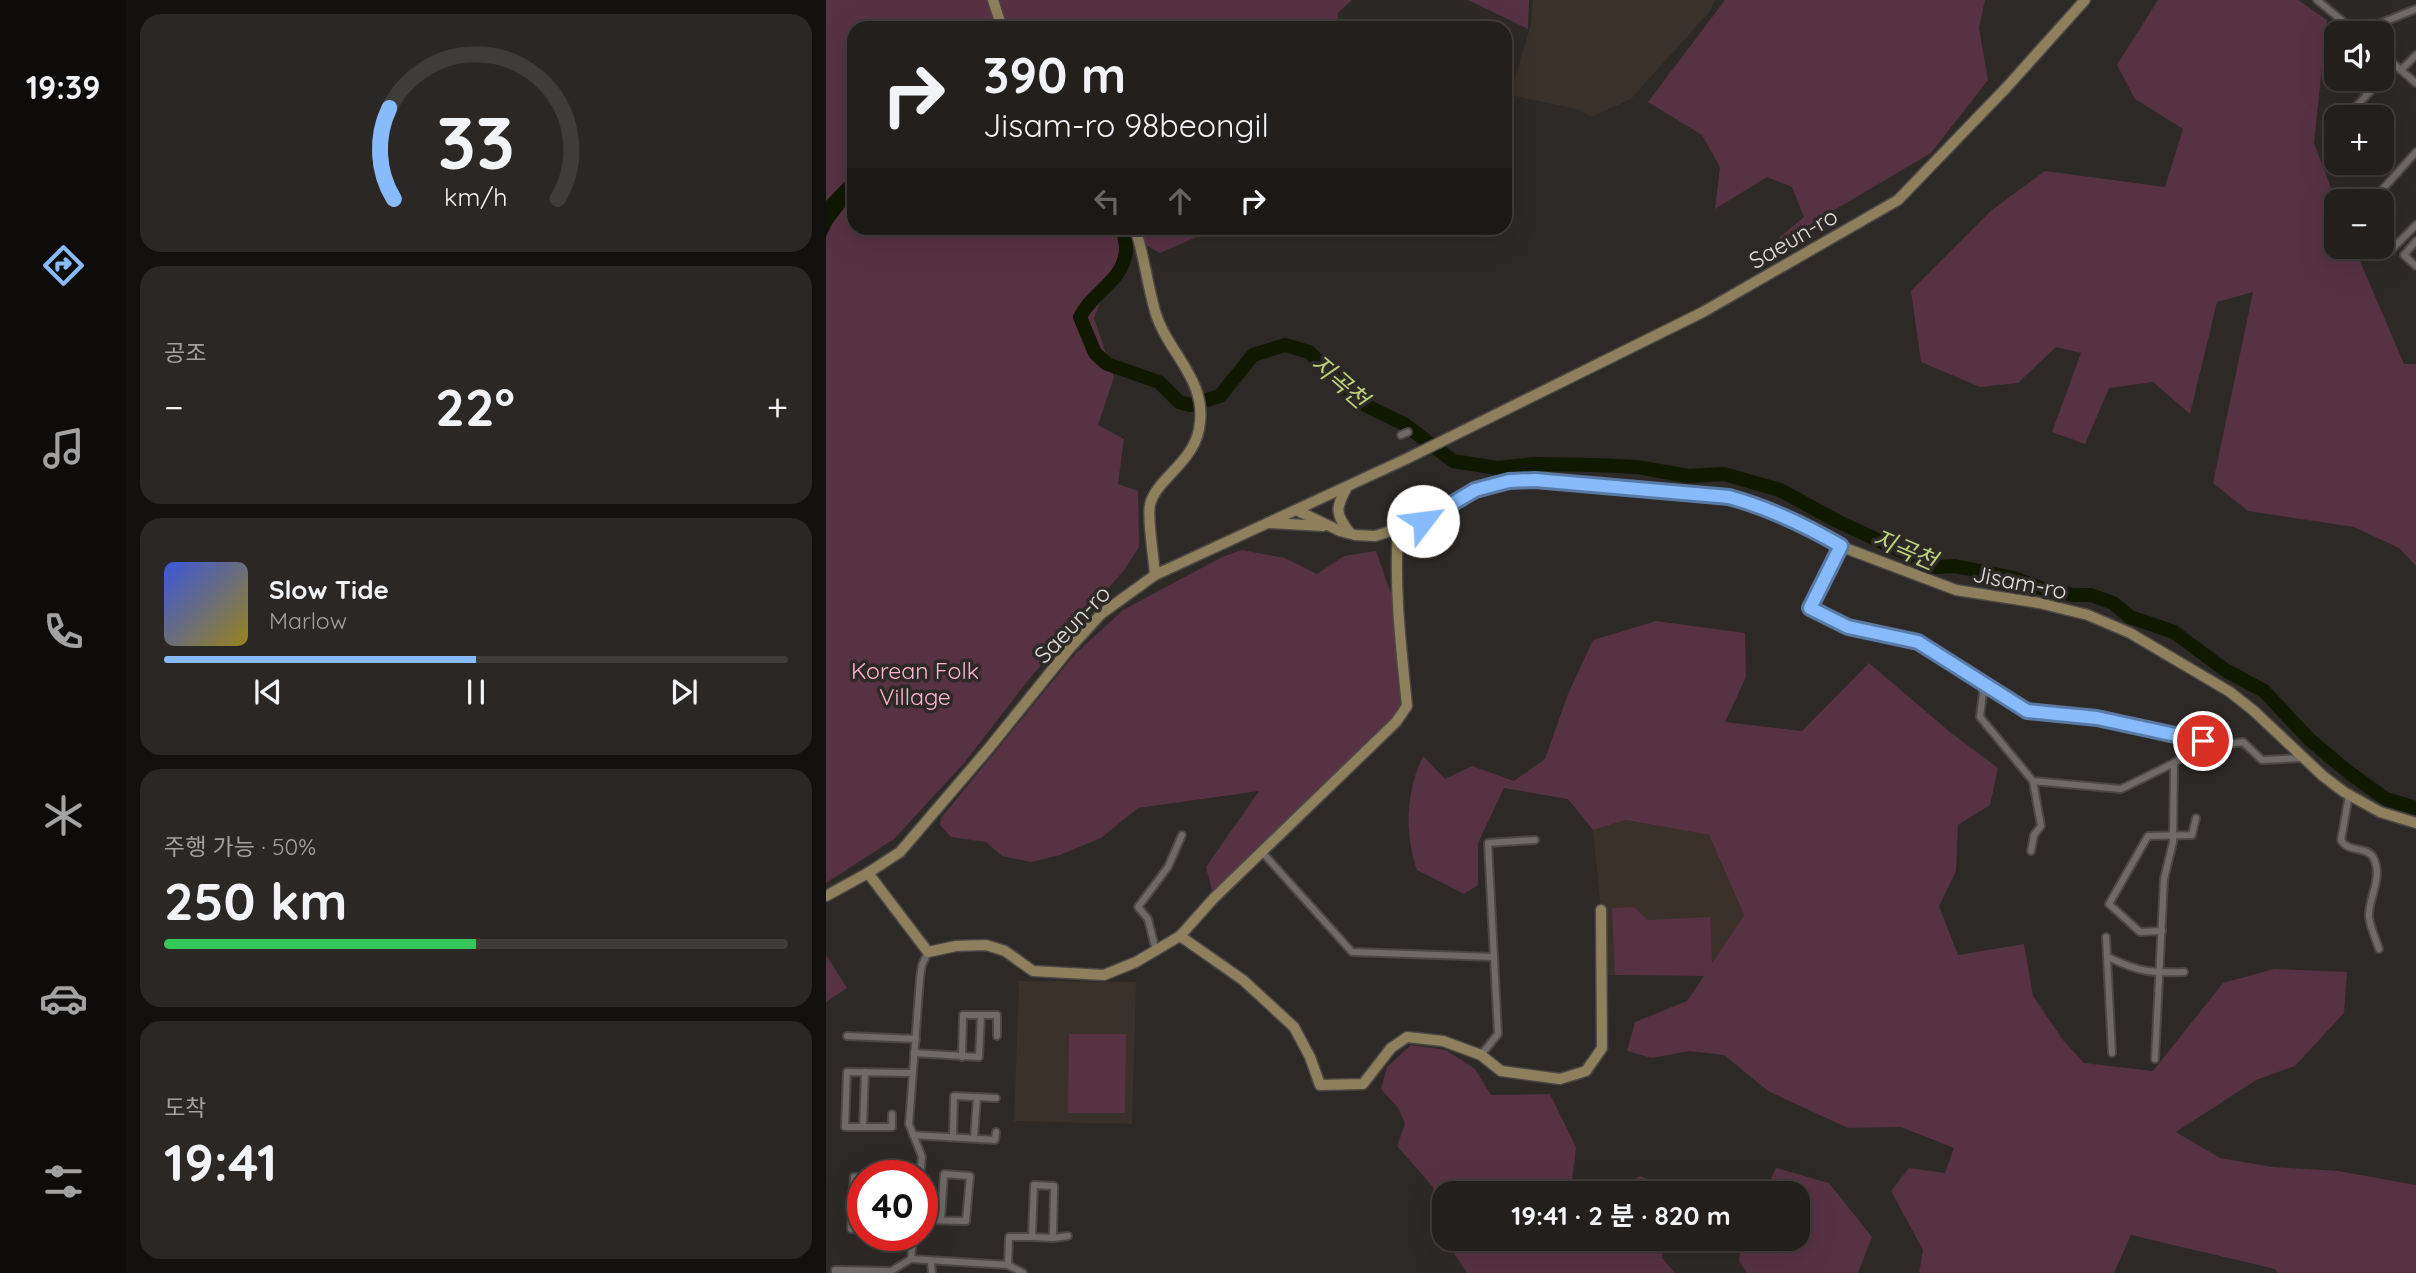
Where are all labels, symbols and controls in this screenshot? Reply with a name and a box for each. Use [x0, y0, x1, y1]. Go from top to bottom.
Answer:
map controls [2324, 21, 2394, 259]
button: sound [2324, 21, 2394, 91]
text: 390 m [983, 44, 1126, 105]
icon: right [868, 49, 959, 140]
text: 19:39 [26, 67, 100, 107]
text: 33 [437, 96, 515, 187]
text: Jisam-ro 98beongil [983, 105, 1269, 145]
button: + [2324, 105, 2394, 175]
text: km/h [444, 181, 508, 212]
icon: left [1088, 182, 1126, 220]
icon: ahead [1161, 182, 1199, 220]
icon: right [1234, 182, 1272, 220]
button: − [2324, 189, 2394, 259]
street label: Saeun-ro [1744, 201, 1842, 275]
icon: directions [39, 241, 88, 290]
text: 공조 [164, 338, 206, 367]
water label: 지곡천 [1305, 348, 1377, 416]
text: 22° [435, 374, 515, 439]
text: − [164, 383, 184, 431]
text: + [767, 383, 788, 431]
icon: music [39, 424, 88, 473]
position arrow [1386, 484, 1460, 558]
water label: 지곡천 [1869, 522, 1944, 577]
street label: Jisam-ro [1971, 559, 2069, 605]
text: Slow Tide [269, 573, 389, 606]
street label: Saeun-ro [1028, 579, 1116, 669]
text: Marlow [269, 606, 347, 635]
icon: phone [39, 607, 88, 656]
park label: Korean Folk Village [851, 656, 979, 711]
icon: previous [249, 673, 287, 711]
icon: pause [457, 673, 495, 711]
icon: next [665, 673, 703, 711]
pin [2173, 711, 2233, 771]
icon: arrive [2184, 722, 2222, 760]
icon: climate [39, 791, 88, 840]
text: 주행 가능 · 50% [164, 832, 316, 861]
text: 250 km [164, 868, 348, 933]
icon: car [39, 974, 88, 1023]
text: 도착 [164, 1093, 206, 1122]
text: 19:41 [164, 1129, 277, 1194]
icon: filters [39, 1157, 88, 1206]
speed limit sign: 40 [847, 1160, 938, 1251]
text: 19:41 · 2 분 · 820 m [1511, 1199, 1731, 1232]

